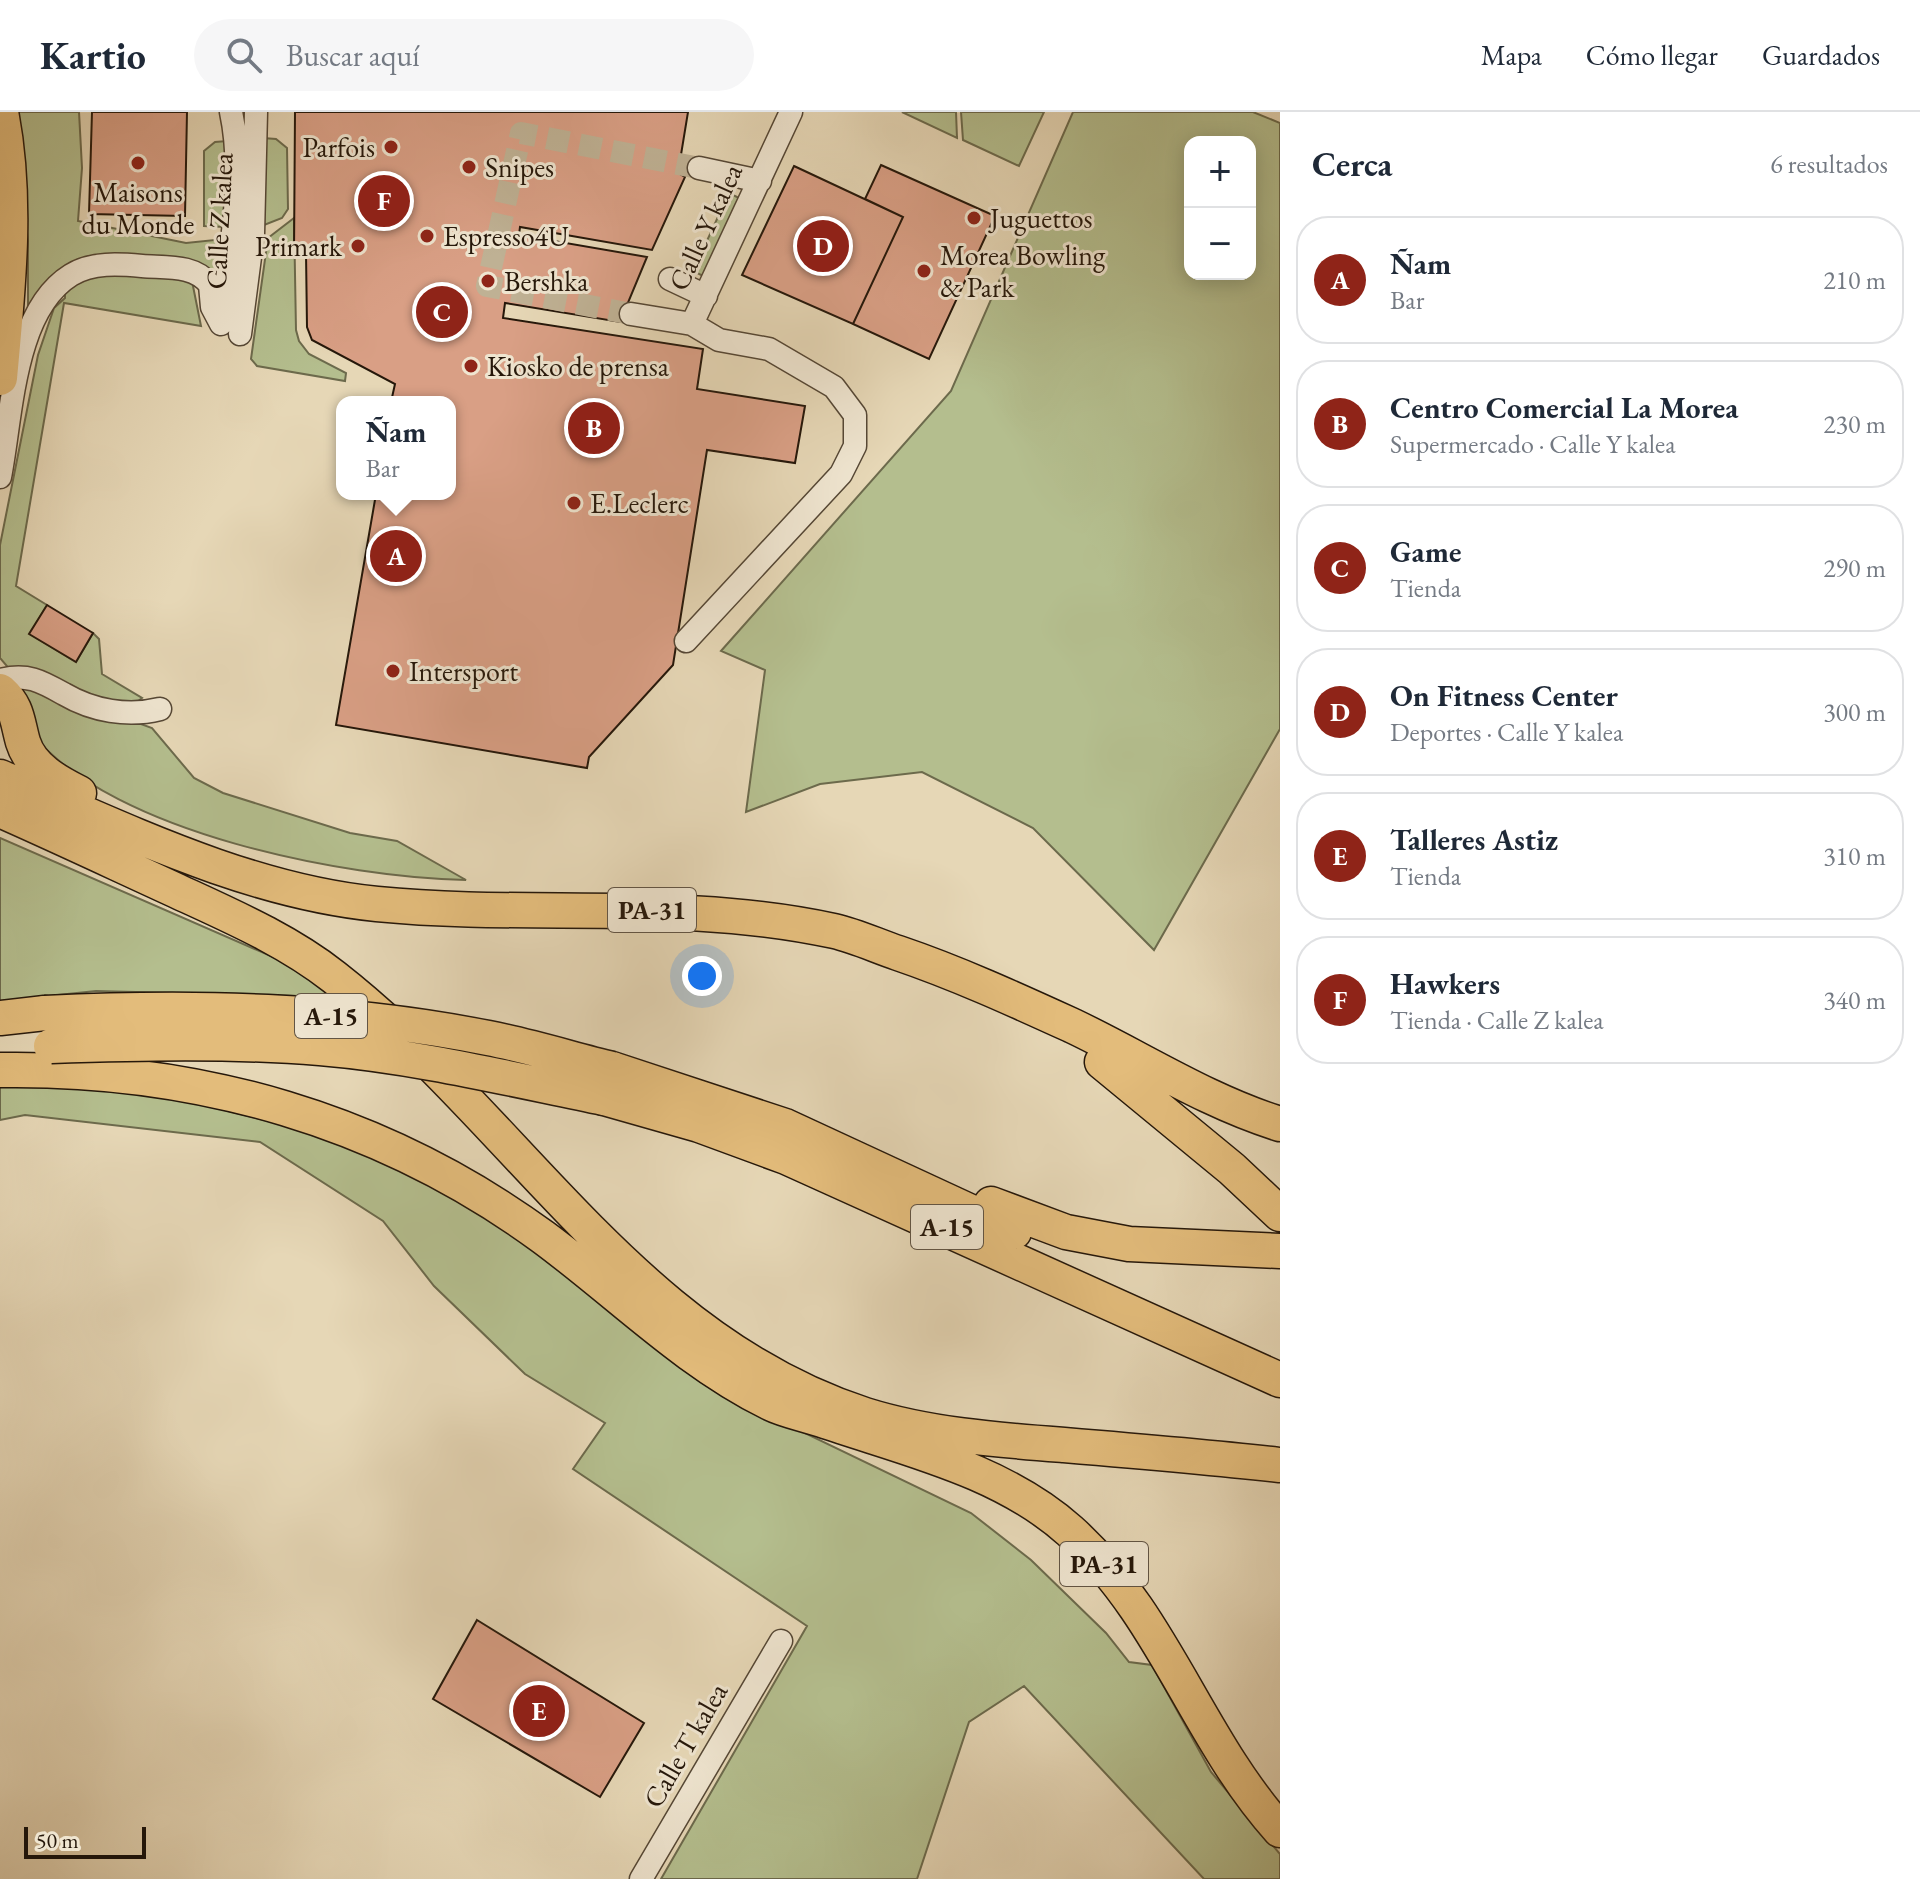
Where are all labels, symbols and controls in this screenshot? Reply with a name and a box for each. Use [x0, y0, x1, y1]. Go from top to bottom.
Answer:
search box [194, 19, 754, 91]
text: Kartio [40, 31, 146, 80]
icon: search [222, 33, 266, 77]
text: Buscar aquí [286, 36, 420, 75]
text: Mapa [1481, 37, 1542, 73]
text: Cómo llegar [1586, 37, 1718, 73]
text: Guardados [1762, 37, 1880, 73]
place label: Parfois [302, 129, 375, 165]
map controls [1184, 136, 1256, 280]
button: + [1184, 136, 1256, 208]
marker: Parfois [382, 138, 400, 156]
text: Cerca [1312, 142, 1392, 186]
text: 6 resultados [1770, 147, 1888, 181]
place label: Snipes [485, 149, 554, 185]
street label: Calle Z kalea [197, 151, 241, 290]
marker: Maisons du Monde [129, 154, 147, 172]
street label: Calle Y kalea [660, 157, 750, 296]
marker: Snipes [460, 158, 478, 176]
pin: F [358, 171, 410, 231]
place label: Maisons du Monde [82, 174, 195, 242]
place label: Juguettos [988, 200, 1093, 236]
button: − [1184, 208, 1256, 280]
marker: Juguettos [965, 209, 983, 227]
pin: D [797, 216, 849, 276]
place label: Espresso4U [443, 218, 569, 254]
marker: Espresso4U [418, 227, 436, 245]
place label: Primark [255, 228, 343, 264]
marker: Primark [349, 237, 367, 255]
place label: Morea Bowling & Park [940, 237, 1106, 305]
text: Ñam [1390, 244, 1451, 283]
marker: Morea Bowling & Park [915, 262, 933, 280]
place label: Bershka [504, 263, 589, 299]
text: A [1331, 263, 1349, 297]
text: 210 m [1823, 263, 1886, 297]
marker: Bershka [479, 272, 497, 290]
pin: C [416, 282, 468, 342]
text: Bar [1390, 283, 1424, 317]
place label: Kiosko de prensa [487, 348, 670, 384]
marker: Kiosko de prensa [462, 357, 480, 375]
text: Centro Comercial La Morea [1390, 388, 1738, 427]
popup [336, 396, 456, 500]
pin: B [568, 398, 620, 458]
text: B [1332, 407, 1348, 441]
text: 230 m [1823, 407, 1886, 441]
text: Ñam [365, 412, 427, 451]
text: Supermercado · Calle Y kalea [1390, 427, 1676, 461]
text: Bar [365, 451, 400, 485]
place label: E.Leclerc [590, 485, 689, 521]
marker: E.Leclerc [565, 494, 583, 512]
pin: A [370, 526, 422, 586]
text: Game [1390, 532, 1461, 571]
text: C [1331, 551, 1349, 585]
text: 290 m [1823, 551, 1886, 585]
text: Tienda [1390, 571, 1461, 605]
place label: Intersport [409, 653, 518, 689]
marker: Intersport [384, 662, 402, 680]
text: On Fitness Center [1390, 676, 1618, 715]
text: D [1330, 695, 1350, 729]
text: 300 m [1823, 695, 1886, 729]
text: Deportes · Calle Y kalea [1390, 715, 1623, 749]
text: Talleres Astiz [1390, 820, 1558, 859]
text: E [1333, 839, 1347, 873]
text: 310 m [1823, 839, 1886, 873]
text: Tienda [1390, 859, 1461, 893]
road number: PA-31 [608, 888, 696, 932]
your location [682, 956, 722, 996]
text: Hawkers [1390, 964, 1500, 1003]
text: F [1333, 983, 1347, 1017]
text: 340 m [1823, 983, 1886, 1017]
road number: A-15 [295, 994, 367, 1038]
text: Tienda · Calle Z kalea [1390, 1003, 1604, 1037]
road number: A-15 [911, 1205, 983, 1249]
road number: PA-31 [1060, 1542, 1148, 1586]
street label: Calle T kalea [635, 1675, 736, 1814]
pin: E [513, 1681, 565, 1741]
scale bar [24, 1823, 146, 1859]
text: 50 m [36, 1826, 79, 1855]

